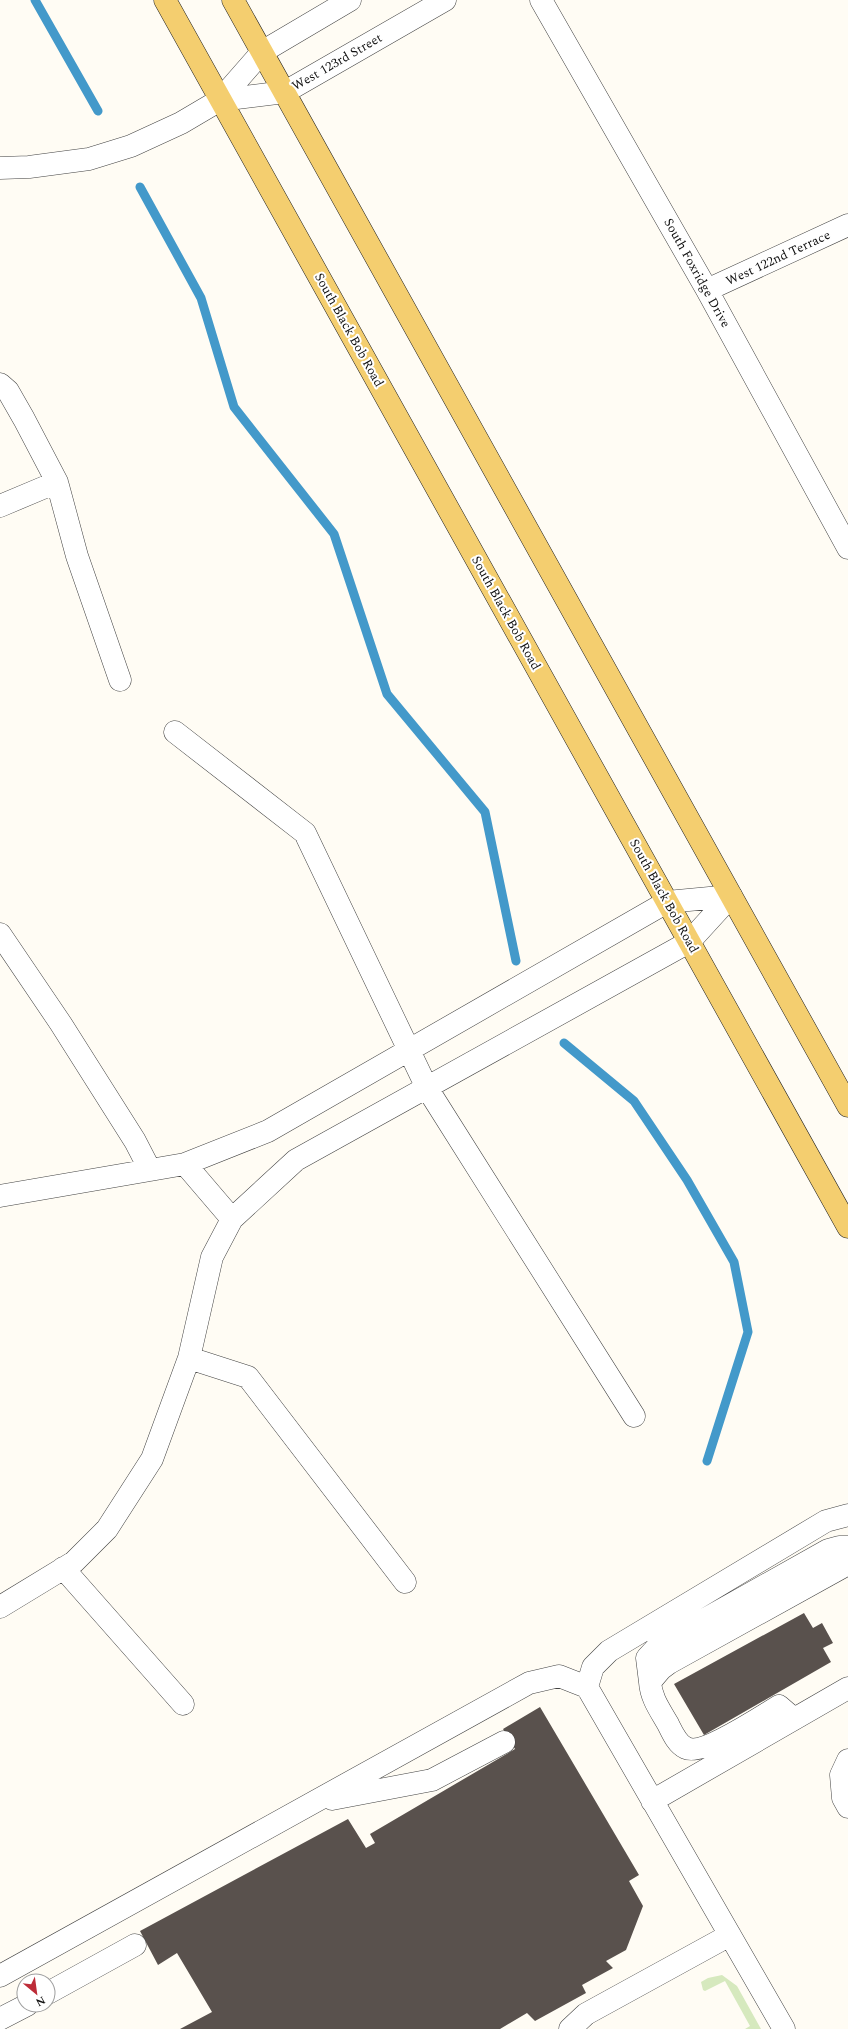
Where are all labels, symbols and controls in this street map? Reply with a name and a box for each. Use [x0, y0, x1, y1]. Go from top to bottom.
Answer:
street label: West 123rd Street [288, 28, 386, 96]
street label: South Foxridge Drive [659, 215, 735, 331]
street label: West 122nd Terrace [722, 225, 834, 291]
street label: South Black Bob Road [309, 269, 389, 391]
street label: South Black Bob Road [466, 552, 546, 674]
street label: South Black Bob Road [624, 835, 704, 957]
north arrow [16, 1973, 56, 2013]
text: N [33, 1992, 49, 2011]

